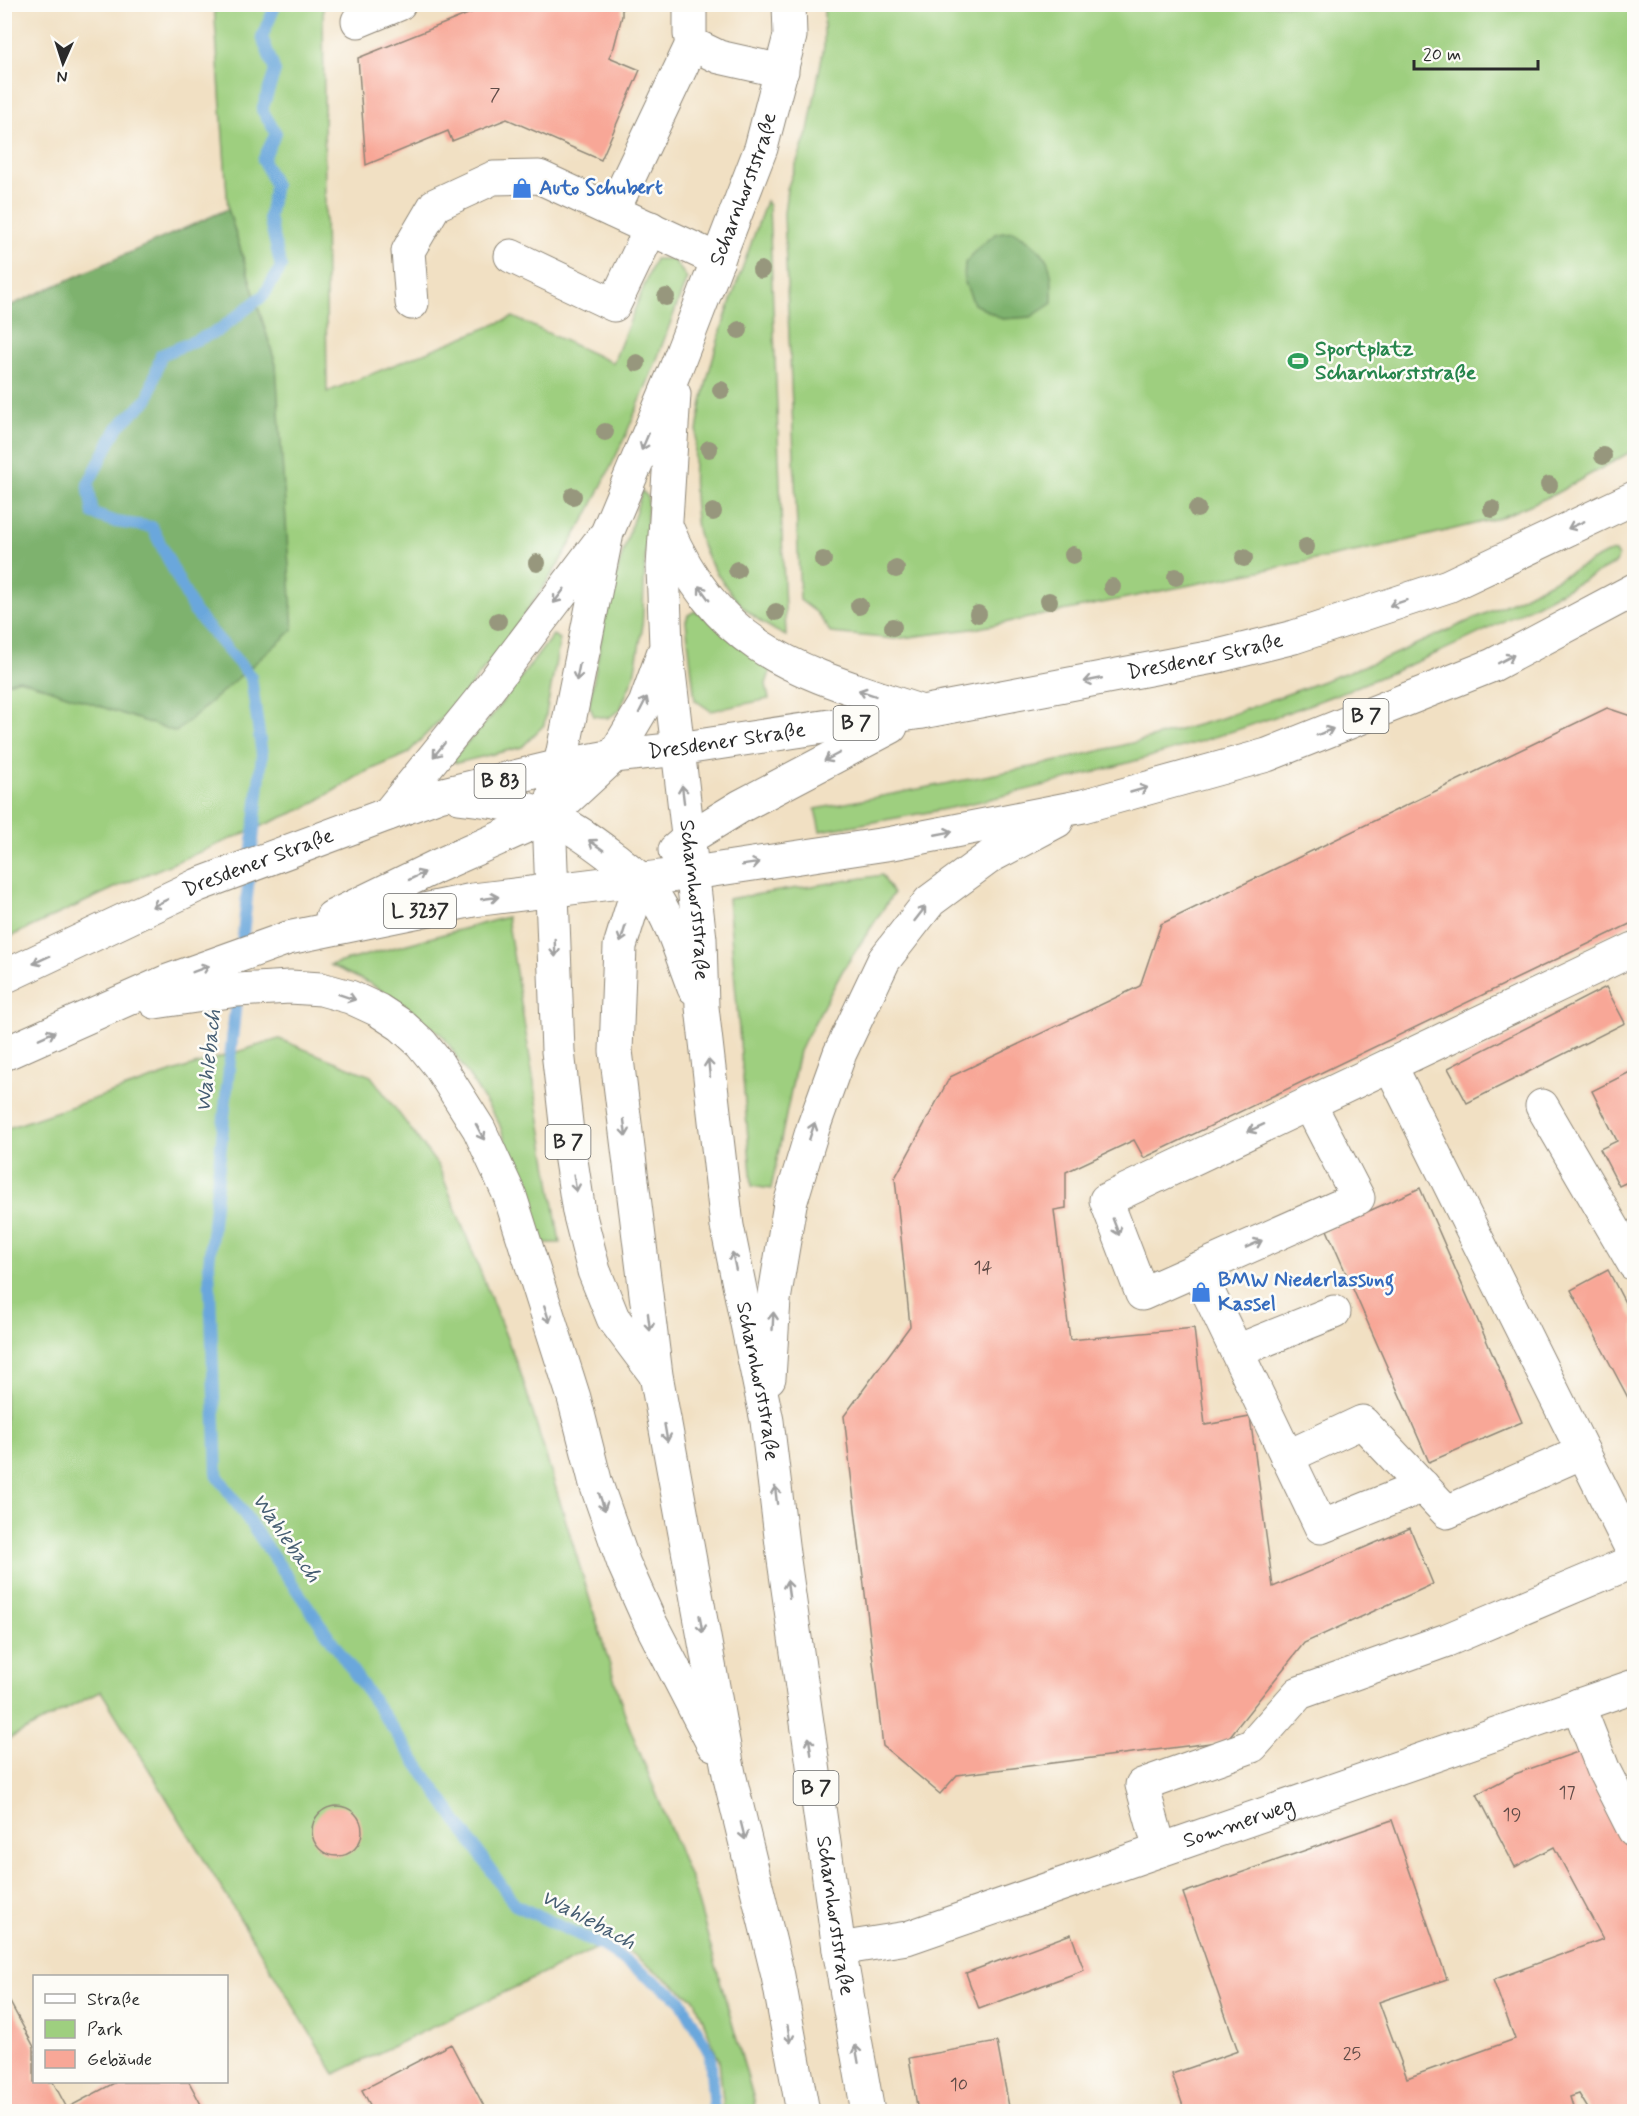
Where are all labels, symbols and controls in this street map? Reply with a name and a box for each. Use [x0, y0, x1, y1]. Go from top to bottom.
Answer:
north arrow [33, 33, 93, 93]
scale bar [1414, 33, 1538, 71]
text: 20 m [1423, 43, 1461, 67]
text: N [56, 66, 68, 87]
house number: 7 [490, 83, 501, 107]
street label: Scharnhorststraße [703, 109, 784, 270]
place label: Auto Schubert [539, 174, 663, 202]
shop icon: Auto Schubert [510, 176, 534, 200]
place label: Sportplatz Scharnhorststraße [1315, 335, 1477, 387]
sports icon: Sportplatz Scharnhorststraße [1286, 349, 1310, 373]
one-way arrow [639, 432, 650, 450]
one-way arrow [1568, 519, 1586, 531]
one-way arrow [698, 585, 710, 601]
one-way arrow [552, 588, 565, 604]
one-way arrow [1389, 598, 1408, 609]
street label: Dresdener Straße [1125, 626, 1286, 687]
one-way arrow [1497, 652, 1515, 664]
one-way arrow [572, 662, 583, 682]
one-way arrow [1084, 675, 1104, 686]
one-way arrow [858, 687, 877, 698]
one-way arrow [638, 697, 650, 715]
road number: B 7 [1344, 699, 1388, 733]
road number: B 7 [834, 706, 878, 740]
street label: Dresdener Straße [647, 716, 807, 766]
one-way arrow [1315, 726, 1334, 737]
one-way arrow [432, 742, 446, 757]
one-way arrow [824, 751, 841, 763]
road number: B 83 [474, 764, 526, 798]
one-way arrow [678, 784, 689, 804]
one-way arrow [1130, 784, 1149, 796]
street label: Scharnhorststraße [672, 818, 715, 981]
street label: Dresdener Straße [178, 822, 337, 904]
one-way arrow [933, 827, 953, 838]
one-way arrow [589, 839, 605, 851]
one-way arrow [741, 858, 760, 869]
one-way arrow [407, 870, 425, 881]
one-way arrow [479, 893, 499, 904]
road number: L 3237 [384, 894, 456, 928]
one-way arrow [151, 897, 169, 909]
one-way arrow [913, 906, 926, 922]
one-way arrow [617, 924, 628, 943]
one-way arrow [549, 937, 560, 957]
one-way arrow [33, 954, 51, 966]
one-way arrow [191, 963, 209, 974]
one-way arrow [337, 992, 356, 1003]
water label: Wahlebach [190, 1008, 228, 1114]
one-way arrow [37, 1029, 55, 1041]
one-way arrow [703, 1058, 714, 1078]
one-way arrow [620, 1118, 631, 1137]
one-way arrow [807, 1122, 818, 1141]
one-way arrow [474, 1123, 486, 1141]
one-way arrow [1248, 1123, 1266, 1135]
road number: B 7 [546, 1125, 590, 1159]
one-way arrow [569, 1173, 580, 1193]
one-way arrow [1112, 1217, 1123, 1235]
one-way arrow [1245, 1237, 1263, 1249]
one-way arrow [728, 1252, 739, 1271]
house number: 14 [974, 1256, 993, 1280]
place label: BMW Niederlassung Kassel [1218, 1266, 1395, 1318]
shop icon: BMW Niederlassung Kassel [1189, 1280, 1213, 1304]
street label: Scharnhorststraße [729, 1299, 786, 1462]
one-way arrow [543, 1304, 554, 1323]
one-way arrow [644, 1311, 655, 1331]
one-way arrow [767, 1312, 778, 1331]
one-way arrow [661, 1422, 672, 1442]
one-way arrow [770, 1485, 781, 1505]
water label: Wahlebach [245, 1488, 327, 1589]
one-way arrow [597, 1492, 608, 1510]
one-way arrow [783, 1580, 794, 1600]
one-way arrow [696, 1614, 707, 1634]
one-way arrow [805, 1737, 816, 1756]
road number: B 7 [794, 1771, 838, 1805]
house number: 17 [1558, 1781, 1576, 1805]
street label: Sommerweg [1179, 1791, 1298, 1855]
house number: 19 [1503, 1803, 1521, 1827]
one-way arrow [737, 1821, 749, 1840]
street label: Scharnhorststraße [809, 1834, 861, 1998]
water label: Wahlebach [536, 1883, 641, 1957]
legend [33, 1975, 228, 2083]
text: Straße [87, 1988, 140, 2012]
text: Park [87, 2018, 123, 2042]
one-way arrow [784, 2024, 795, 2043]
house number: 25 [1343, 2042, 1361, 2066]
one-way arrow [852, 2045, 863, 2064]
text: Gebäude [87, 2048, 152, 2072]
house number: 10 [950, 2073, 968, 2097]

